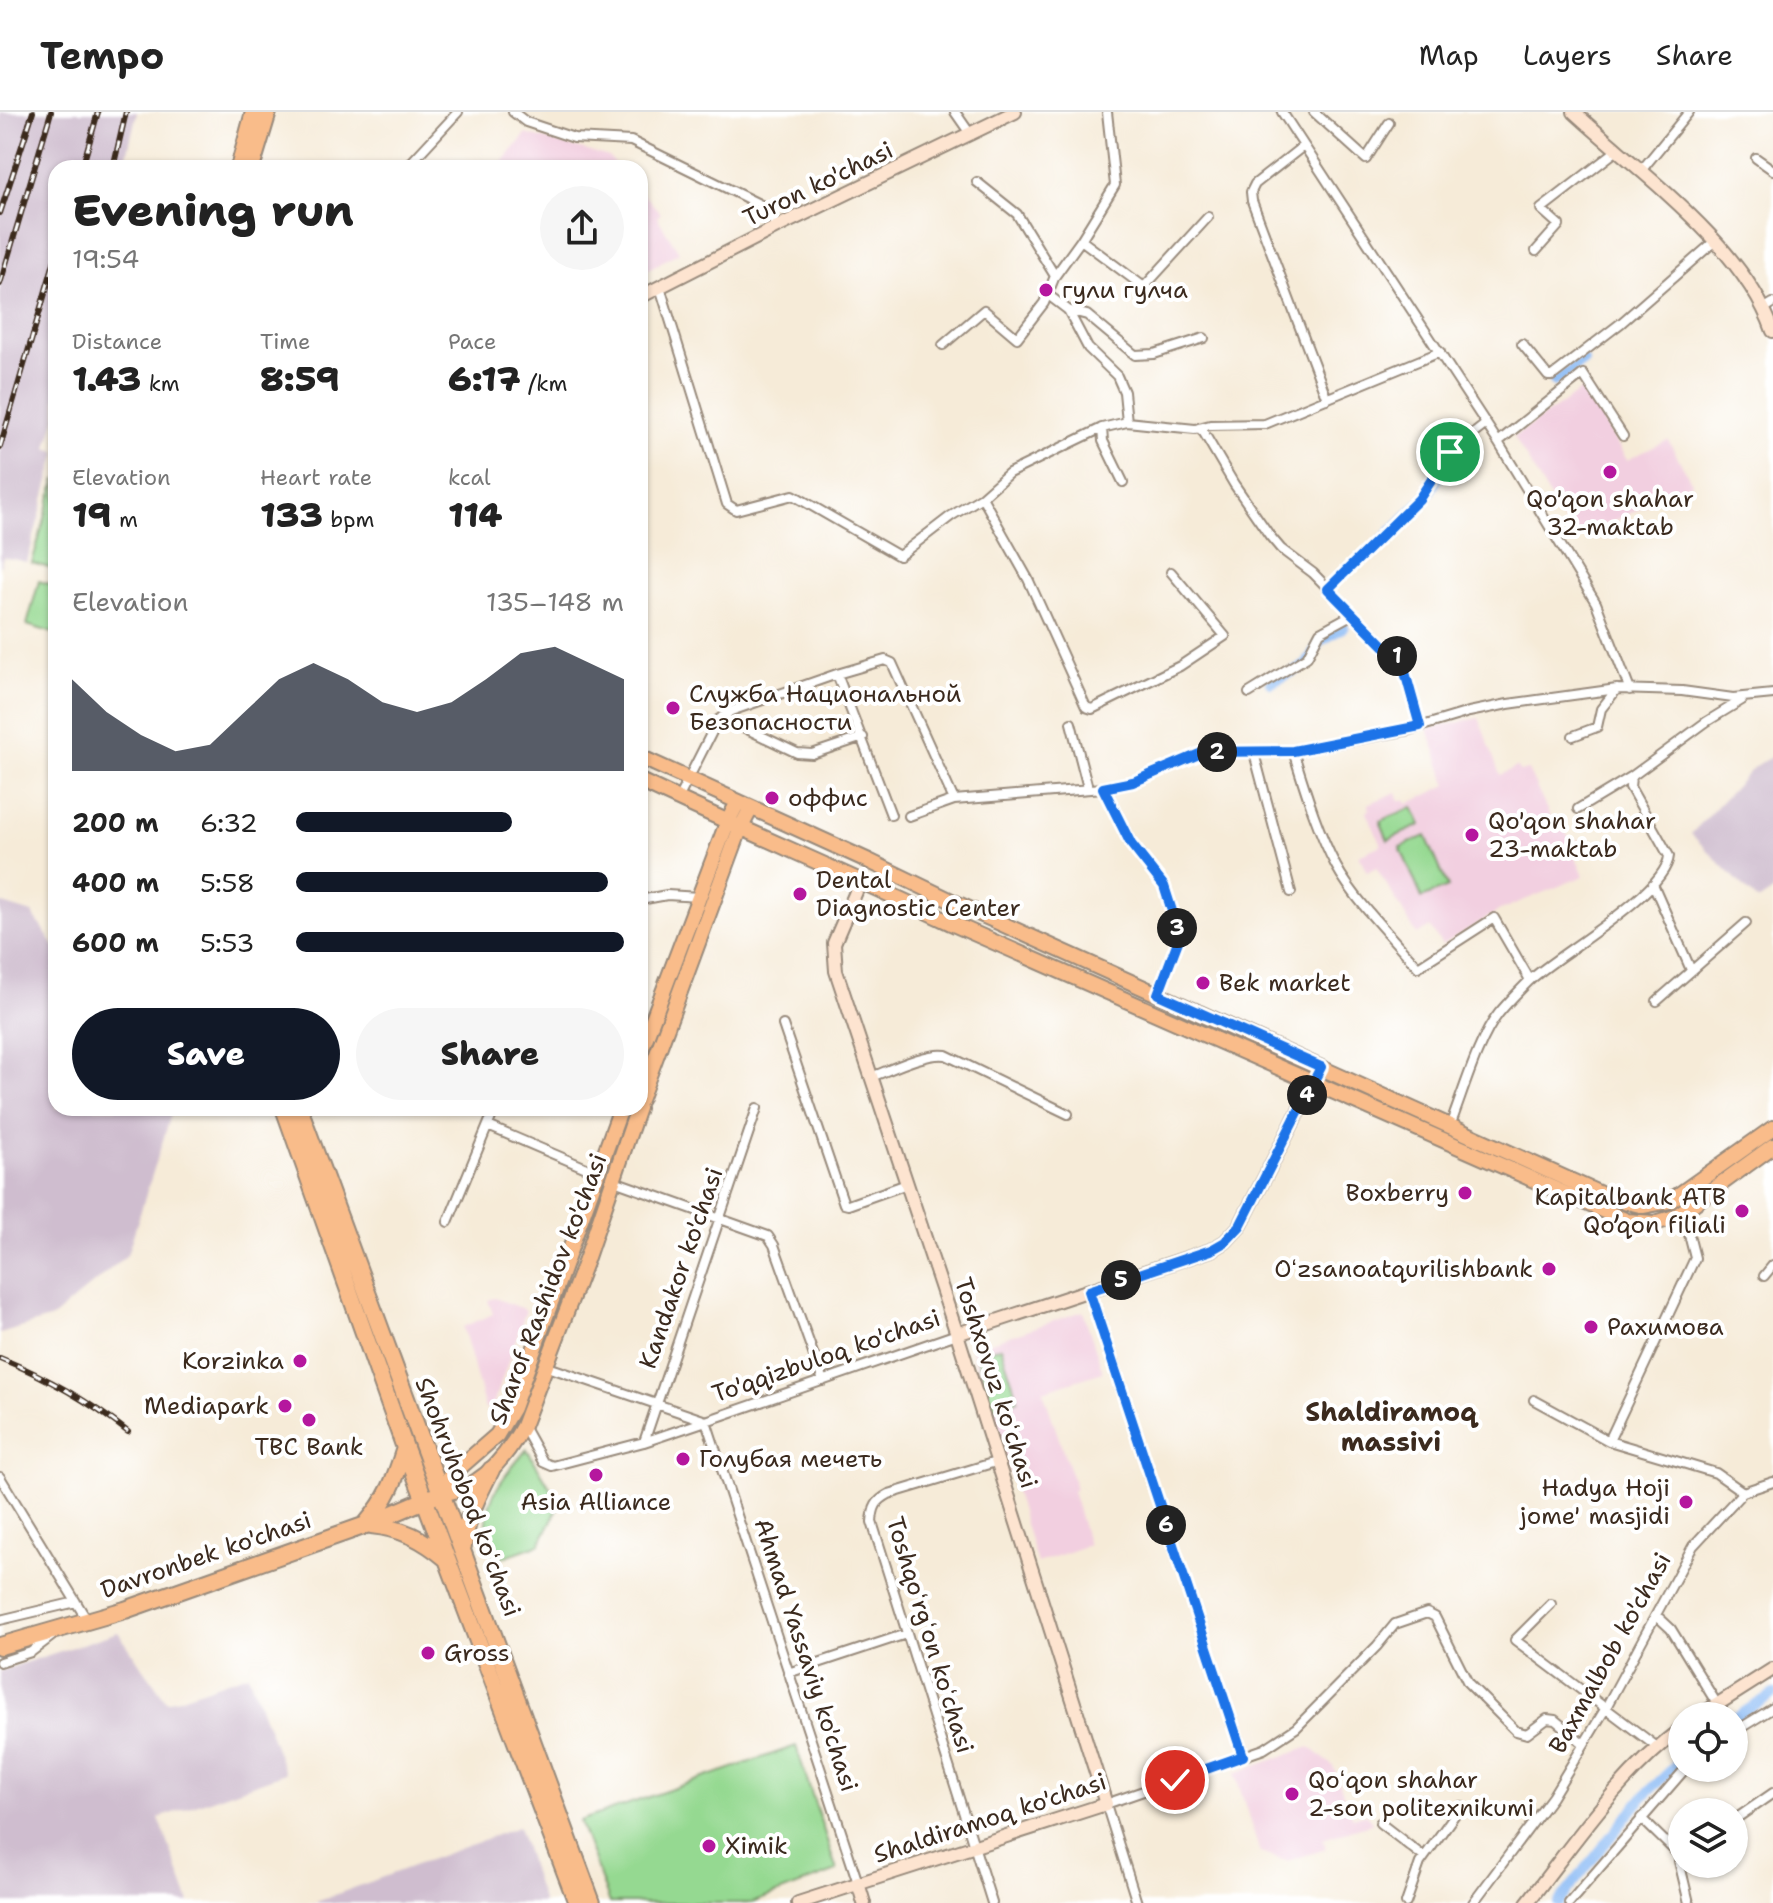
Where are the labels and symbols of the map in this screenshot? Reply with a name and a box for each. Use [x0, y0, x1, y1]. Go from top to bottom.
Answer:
street label: Turon ko'chasi [738, 134, 898, 234]
place label: гули гулча [1062, 274, 1188, 306]
marker: гули гулча [1037, 281, 1055, 299]
pin [1416, 418, 1484, 486]
marker: Qo'qon shahar 32-maktab [1601, 463, 1619, 481]
place label: Qo'qon shahar 32-maktab [1526, 483, 1694, 543]
pin: 1 [1377, 636, 1417, 676]
place label: Служба Национальной Безопасности [689, 678, 962, 738]
marker: Служба Национальной Безопасности [664, 699, 682, 717]
pin: 2 [1197, 732, 1237, 772]
place label: оффис [788, 782, 868, 814]
marker: оффис [763, 789, 781, 807]
place label: Qo'qon shahar 23-maktab [1488, 805, 1656, 865]
marker: Qo'qon shahar 23-maktab [1463, 826, 1481, 844]
place label: Dental Diagnostic Center [816, 864, 1021, 924]
marker: Dental Diagnostic Center [791, 885, 809, 903]
pin: 3 [1157, 908, 1197, 948]
place label: Bek market [1219, 967, 1351, 999]
marker: Bek market [1194, 974, 1212, 992]
pin: 4 [1287, 1075, 1327, 1115]
street label: Sharof Rashidov ko'chasi [481, 1149, 615, 1429]
street label: Kandakor ko'chasi [632, 1163, 730, 1373]
place label: Boxberry [1345, 1177, 1449, 1209]
place label: Kapitalbank ATB Qo’qon filiali [1534, 1181, 1726, 1241]
marker: Boxberry [1456, 1184, 1474, 1202]
marker: Kapitalbank ATB Qo’qon filiali [1733, 1202, 1751, 1220]
place label: Oʻzsanoatqurilishbank [1274, 1253, 1533, 1285]
pin: 5 [1101, 1260, 1141, 1300]
marker: Oʻzsanoatqurilishbank [1540, 1260, 1558, 1278]
street label: Toshxovuz koʻchasi [947, 1273, 1045, 1493]
street label: To'qqizbuloq ko'chasi [708, 1302, 944, 1410]
place label: Рахимова [1607, 1311, 1724, 1343]
marker: Рахимова [1582, 1318, 1600, 1336]
place label: Korzinka [182, 1345, 284, 1377]
marker: Korzinka [291, 1352, 309, 1370]
street label: Shohruhobod koʻchasi [408, 1373, 528, 1621]
place label: Mediapark [144, 1390, 269, 1422]
district label: Shaldiramoq massivi [1305, 1394, 1479, 1459]
marker: Mediapark [276, 1397, 294, 1415]
marker: TBC Bank [300, 1411, 318, 1429]
place label: TBC Bank [254, 1431, 364, 1463]
place label: Голубая мечеть [699, 1443, 882, 1475]
marker: Голубая мечеть [674, 1450, 692, 1468]
marker: Asia Alliance [587, 1466, 605, 1484]
place label: Hadya Hoji jome' masjidi [1518, 1472, 1670, 1532]
place label: Asia Alliance [521, 1486, 671, 1518]
marker: Hadya Hoji jome' masjidi [1677, 1493, 1695, 1511]
street label: Davronbek ko'chasi [96, 1504, 316, 1606]
pin: 6 [1146, 1505, 1186, 1545]
street label: Toshqoʻrgʻon koʻchasi [879, 1513, 981, 1757]
street label: Ahmad Yassaviy ko'chasi [747, 1514, 865, 1796]
street label: Baxmalbob ko'chasi [1541, 1547, 1679, 1759]
place label: Gross [444, 1637, 510, 1669]
marker: Gross [419, 1644, 437, 1662]
pin [1141, 1746, 1209, 1814]
place label: Qoʻqon shahar 2-son politexnikumi [1308, 1764, 1534, 1824]
street label: Shaldiramoq ko'chasi [870, 1765, 1110, 1871]
marker: Qoʻqon shahar 2-son politexnikumi [1283, 1785, 1301, 1803]
place label: Ximik [725, 1830, 788, 1862]
marker: Ximik [700, 1837, 718, 1855]

